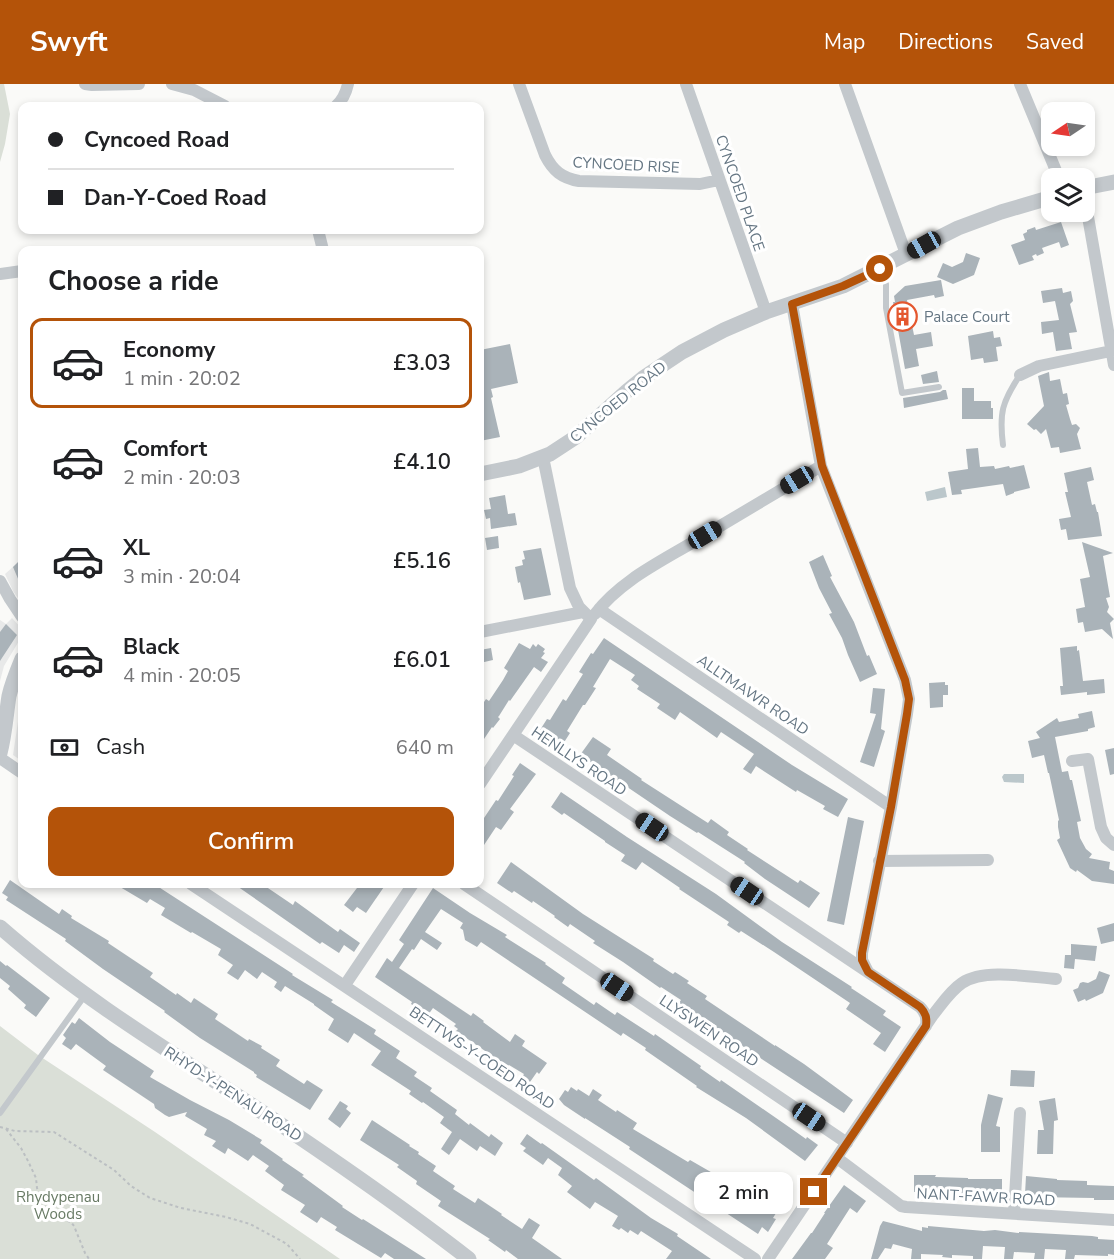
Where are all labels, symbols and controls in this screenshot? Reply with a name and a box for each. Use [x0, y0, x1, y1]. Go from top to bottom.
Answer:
text: Swyft [30, 23, 108, 61]
text: Map [824, 28, 865, 56]
text: Directions [898, 28, 993, 56]
text: Saved [1026, 28, 1084, 56]
north arrow [1041, 102, 1095, 156]
map controls [1041, 102, 1095, 222]
text: Cyncoed Road [84, 125, 229, 155]
street label: CYNCOED PLACE [711, 132, 769, 254]
street label: CYNCOED RISE [572, 152, 680, 178]
button: layers [1041, 168, 1095, 222]
text: Dan-Y-Coed Road [84, 183, 267, 213]
car [904, 228, 944, 262]
route start [866, 255, 893, 282]
text: Choose a ride [48, 263, 219, 300]
building icon: Palace Court [887, 301, 919, 333]
place label: Palace Court [924, 307, 1010, 327]
text: Economy [123, 335, 215, 365]
icon: car [51, 336, 105, 390]
text: £3.03 [393, 348, 451, 378]
street label: CYNCOED ROAD [566, 357, 670, 447]
text: 1 min · 20:02 [123, 365, 241, 392]
text: Comfort [123, 434, 207, 464]
icon: car [51, 435, 105, 489]
text: £4.10 [393, 447, 451, 477]
car [777, 463, 817, 497]
text: 2 min · 20:03 [123, 464, 241, 491]
car [685, 518, 725, 552]
text: XL [123, 533, 150, 563]
icon: car [51, 534, 105, 588]
text: £5.16 [393, 546, 451, 576]
text: 3 min · 20:04 [123, 563, 241, 590]
text: Black [123, 632, 179, 662]
icon: car [51, 633, 105, 687]
text: £6.01 [393, 645, 451, 675]
street label: ALLTMAWR ROAD [693, 650, 813, 740]
text: 4 min · 20:05 [123, 662, 241, 689]
street label: HENLLYS ROAD [527, 722, 631, 800]
icon: cash [48, 731, 81, 764]
text: Cash [96, 732, 145, 762]
text: 640 m [396, 734, 454, 761]
button: Confirm [48, 807, 454, 876]
car [632, 809, 672, 845]
car [727, 873, 767, 909]
car [597, 969, 637, 1005]
street label: LLYSWEN ROAD [655, 990, 763, 1072]
street label: BETTWS-Y-COED ROAD [405, 1002, 559, 1114]
street label: RHYD-Y-PENAU ROAD [160, 1042, 306, 1146]
car [789, 1099, 829, 1135]
callout: 2 min [694, 1171, 793, 1213]
route end [800, 1178, 827, 1205]
text: 2 min [718, 1179, 769, 1206]
street label: NANT-FAWR ROAD [916, 1183, 1056, 1211]
park label: Rhydypenau Woods [16, 1187, 100, 1224]

